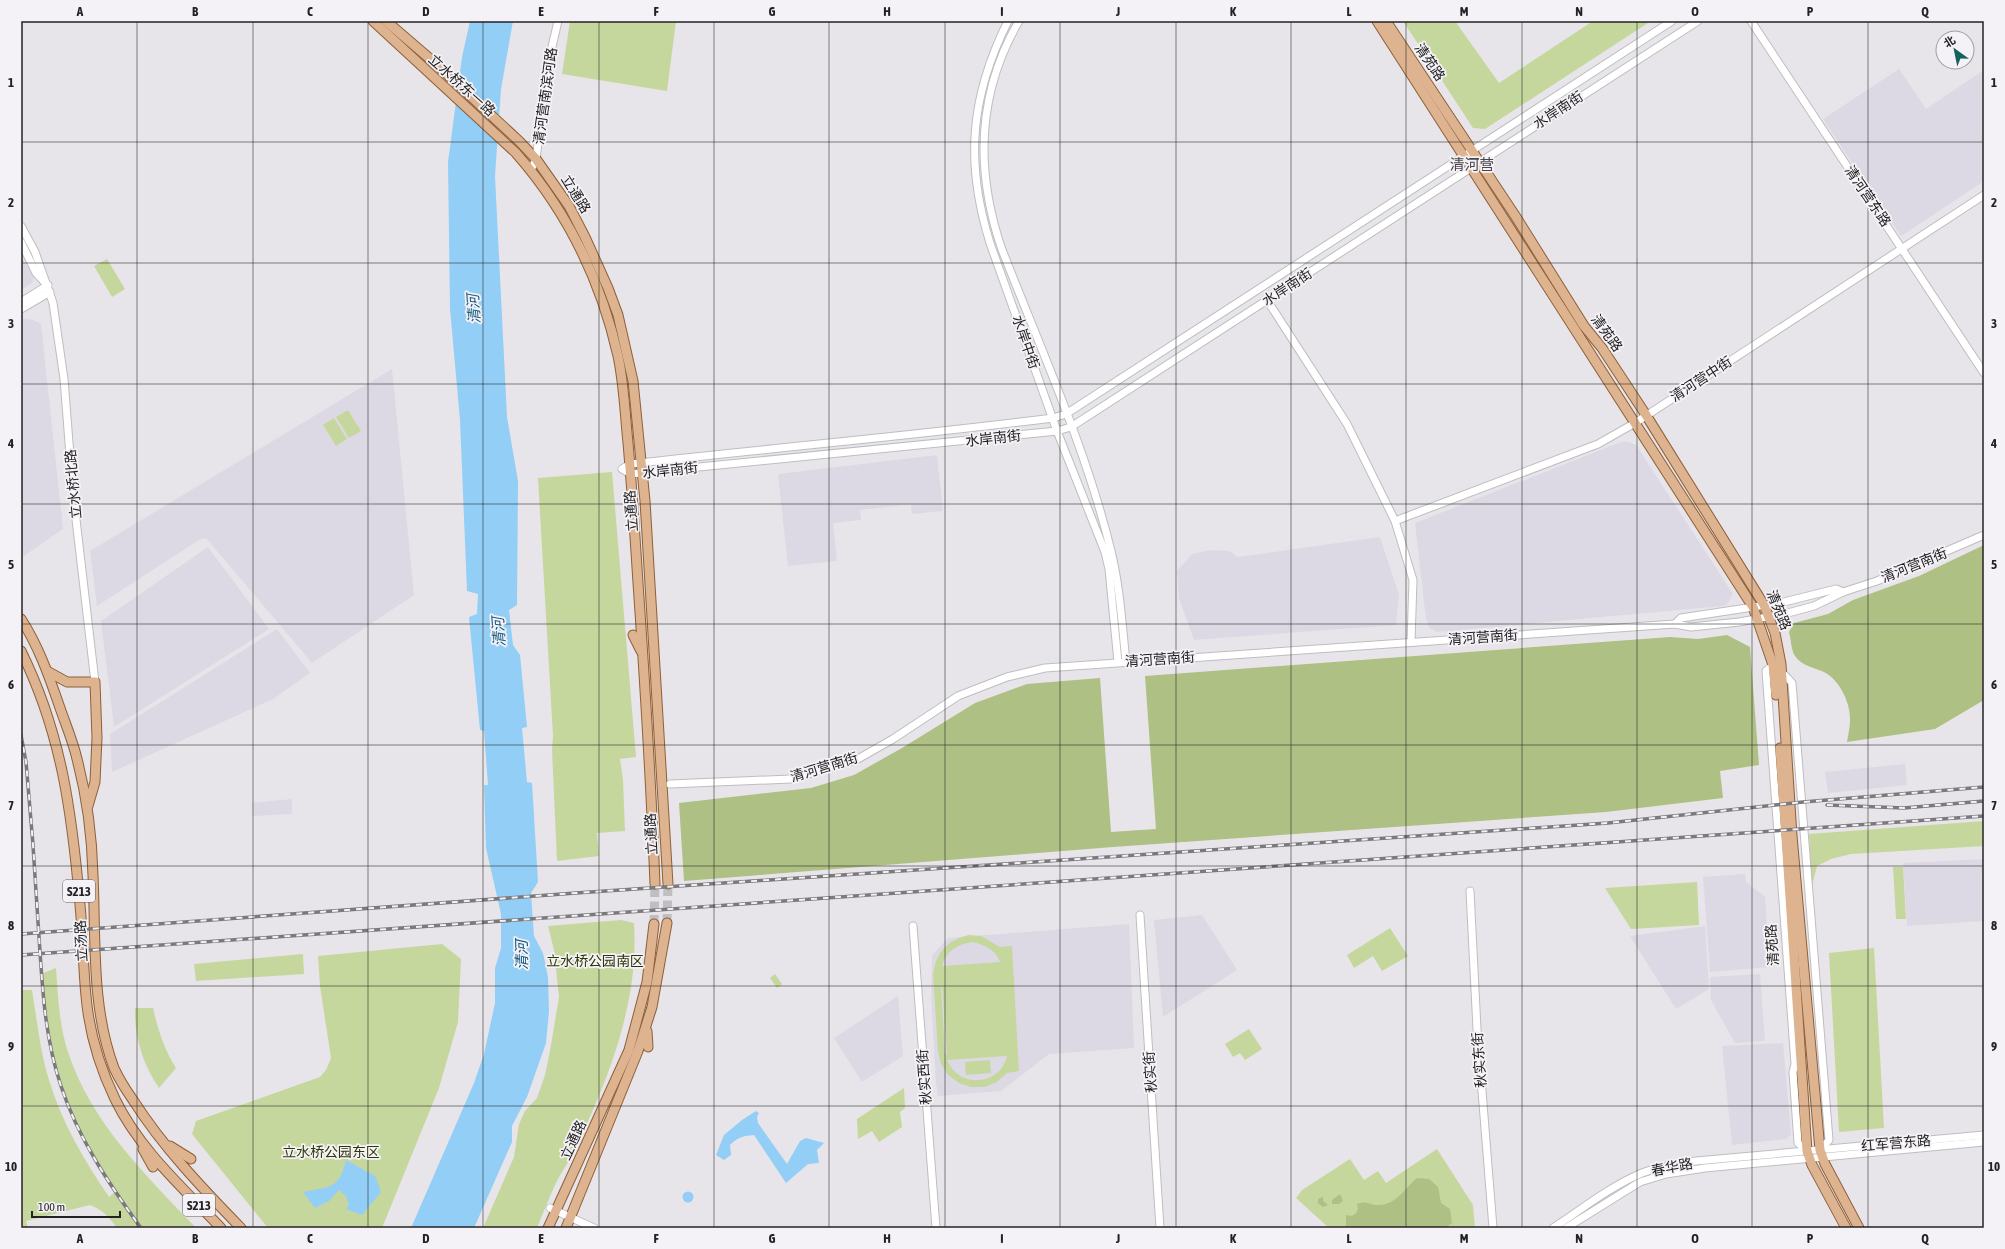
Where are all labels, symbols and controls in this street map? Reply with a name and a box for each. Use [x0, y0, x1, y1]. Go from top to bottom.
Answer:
text: A [76, 4, 84, 19]
text: B [192, 4, 199, 19]
text: C [307, 4, 313, 19]
text: D [422, 4, 430, 19]
text: E [538, 4, 544, 19]
text: F [653, 4, 659, 19]
text: G [769, 4, 776, 19]
text: H [883, 4, 891, 19]
text: I [1000, 4, 1004, 19]
text: J [1115, 4, 1120, 19]
text: K [1230, 4, 1237, 19]
text: L [1346, 4, 1352, 19]
text: M [1460, 4, 1469, 19]
text: N [1575, 4, 1583, 19]
text: O [1691, 4, 1699, 19]
text: P [1807, 4, 1814, 19]
text: Q [1921, 4, 1929, 19]
north arrow [1935, 30, 1975, 70]
text: 北 [1942, 34, 1957, 50]
street label: 清苑路 [1412, 40, 1448, 84]
street label: 清河营南滨河路 [530, 46, 560, 146]
street label: 立水桥东一路 [425, 51, 499, 119]
text: 1 [8, 75, 14, 90]
text: 1 [1991, 75, 1997, 90]
street label: 水岸南街 [1530, 88, 1586, 132]
district label: 清河营 [1449, 156, 1495, 173]
street label: 清河营东路 [1842, 163, 1894, 229]
street label: 立通路 [558, 172, 594, 216]
text: 2 [8, 195, 14, 210]
text: 2 [1991, 195, 1997, 210]
street label: 水岸南街 [1259, 265, 1315, 309]
water label: 清河 [464, 290, 483, 325]
street label: 清苑路 [1588, 311, 1626, 355]
street label: 水岸中街 [1009, 313, 1043, 371]
text: 3 [8, 316, 14, 331]
text: 3 [1991, 316, 1997, 331]
street label: 清河营中街 [1667, 353, 1735, 405]
street label: 水岸南街 [964, 427, 1022, 449]
text: 4 [7, 436, 14, 451]
text: 4 [1990, 436, 1997, 451]
street label: 立水桥北路 [62, 448, 84, 520]
street label: 水岸南街 [641, 459, 699, 481]
street label: 立通路 [622, 489, 640, 533]
street label: 清河营南街 [1879, 544, 1949, 586]
text: 5 [8, 557, 14, 572]
text: 5 [1991, 557, 1997, 572]
street label: 清苑路 [1764, 588, 1794, 632]
water label: 清河 [489, 613, 508, 648]
street label: 清河营南街 [1448, 627, 1518, 647]
street label: 清河营南街 [1125, 649, 1195, 669]
text: 6 [8, 677, 14, 692]
text: 6 [1991, 677, 1997, 692]
street label: 清河营南街 [788, 749, 860, 785]
text: 7 [8, 798, 14, 813]
text: 7 [1991, 798, 1997, 813]
street label: 立通路 [642, 813, 660, 855]
road number: S213 [63, 880, 95, 902]
text: 8 [8, 918, 14, 933]
text: 8 [1991, 918, 1997, 933]
street label: 立汤路 [72, 920, 90, 962]
street label: 清苑路 [1763, 923, 1781, 967]
water label: 清河 [513, 937, 530, 970]
park label: 立水桥公园南区 [546, 953, 644, 969]
street label: 秋实东街 [1469, 1032, 1489, 1088]
text: 9 [8, 1039, 14, 1054]
text: 9 [1991, 1039, 1997, 1054]
street label: 秋实西街 [914, 1049, 934, 1105]
street label: 秋实街 [1141, 1050, 1159, 1094]
street label: 立通路 [557, 1118, 589, 1162]
street label: 红军营东路 [1860, 1132, 1932, 1154]
park label: 立水桥公园东区 [282, 1144, 380, 1160]
street label: 春华路 [1650, 1155, 1694, 1179]
text: 10 [5, 1159, 17, 1174]
text: 10 [1988, 1159, 2000, 1174]
scale bar [32, 1193, 120, 1219]
road number: S213 [183, 1194, 215, 1216]
text: 100 m [38, 1200, 65, 1214]
text: A [76, 1231, 84, 1246]
text: B [192, 1231, 199, 1246]
text: C [307, 1231, 313, 1246]
text: D [422, 1231, 430, 1246]
text: E [538, 1231, 544, 1246]
text: F [653, 1231, 659, 1246]
text: G [769, 1231, 776, 1246]
text: H [883, 1231, 891, 1246]
text: I [1000, 1231, 1004, 1246]
text: J [1115, 1231, 1120, 1246]
text: K [1230, 1231, 1237, 1246]
text: L [1346, 1231, 1352, 1246]
text: M [1460, 1231, 1469, 1246]
text: N [1575, 1231, 1583, 1246]
text: O [1691, 1231, 1699, 1246]
text: P [1807, 1231, 1814, 1246]
text: Q [1921, 1231, 1929, 1246]

